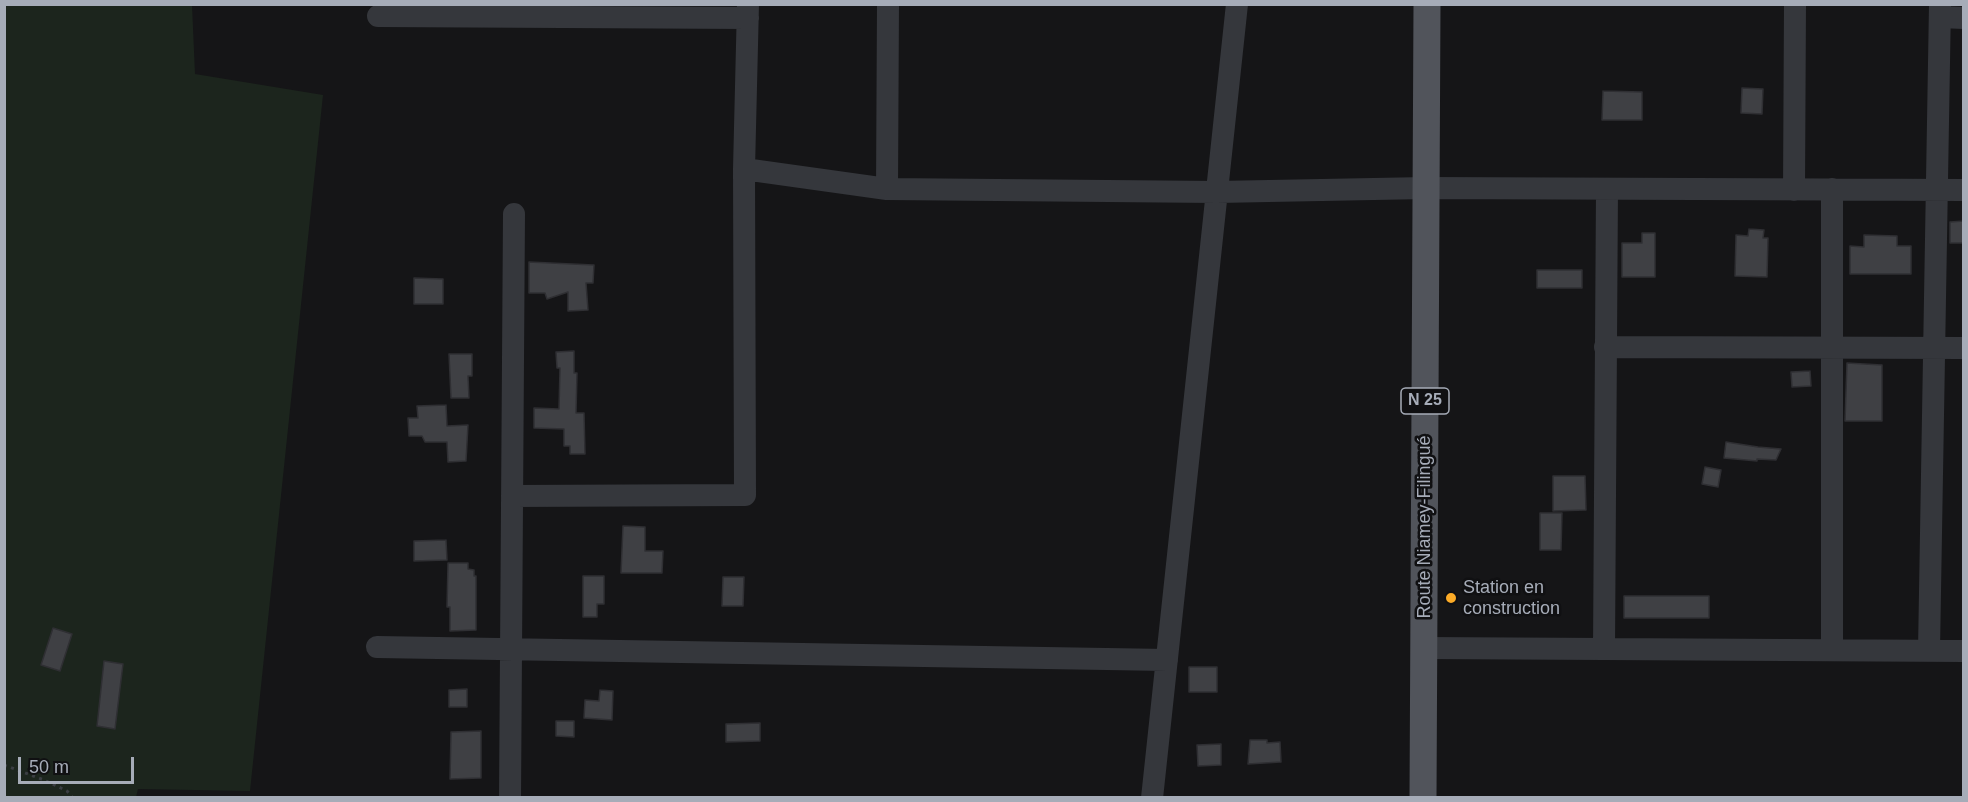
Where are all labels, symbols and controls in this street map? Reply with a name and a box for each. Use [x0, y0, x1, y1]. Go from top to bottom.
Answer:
road number: N 25 [1401, 388, 1449, 414]
street label: Route Niamey-Filingué [1414, 435, 1436, 619]
place label: Station en construction [1463, 577, 1560, 620]
marker: Station en construction [1444, 591, 1458, 605]
scale bar [21, 745, 136, 783]
text: 50 m [29, 757, 69, 777]

